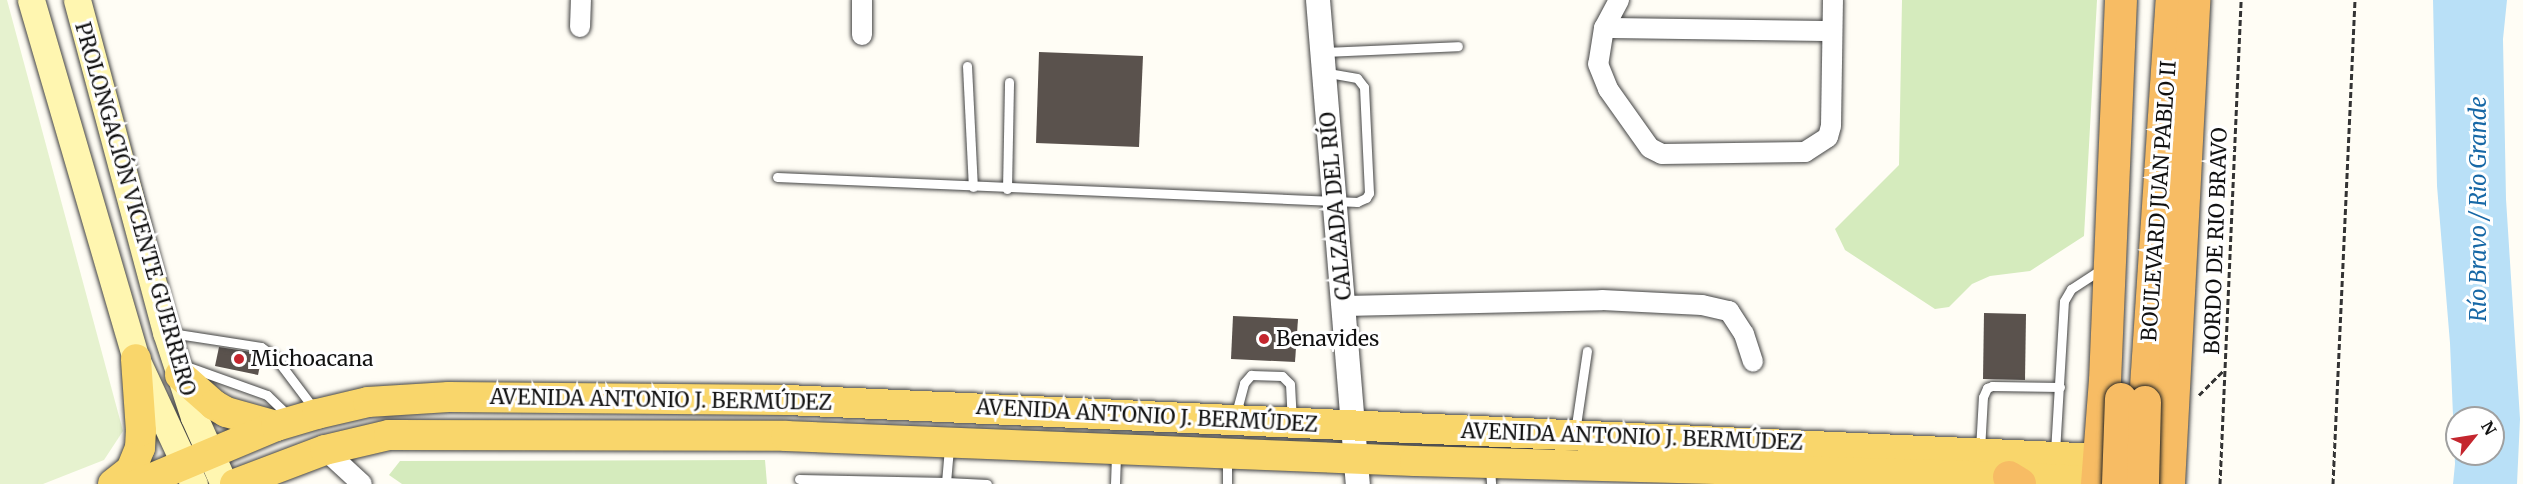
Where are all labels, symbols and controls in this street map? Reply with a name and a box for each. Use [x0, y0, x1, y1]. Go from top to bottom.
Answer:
street label: PROLONGACIÓN VICENTE GUERRERO [69, 19, 201, 399]
street label: BOULEVARD JUAN PABLO II [2137, 60, 2181, 342]
water label: Río Bravo / Rio Grande [2466, 96, 2492, 322]
street label: CALZADA DEL RÍO [1315, 111, 1357, 301]
street label: BORDO DE RIO BRAVO [2199, 127, 2233, 355]
place label: Benavides [1276, 326, 1379, 352]
marker: Benavides [1257, 332, 1271, 346]
place label: Michoacana [251, 346, 373, 372]
marker: Michoacana [232, 352, 246, 366]
street label: AVENIDA ANTONIO J. BERMÚDEZ [490, 384, 832, 416]
street label: AVENIDA ANTONIO J. BERMÚDEZ [975, 394, 1319, 438]
north arrow [2445, 406, 2505, 466]
street label: AVENIDA ANTONIO J. BERMÚDEZ [1460, 418, 1804, 456]
text: N [2477, 418, 2501, 438]

